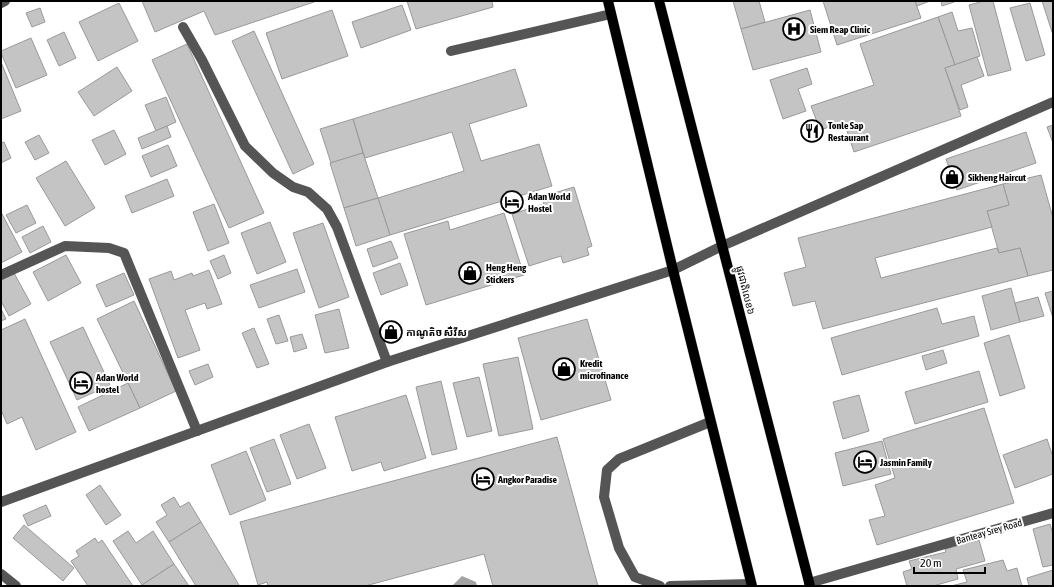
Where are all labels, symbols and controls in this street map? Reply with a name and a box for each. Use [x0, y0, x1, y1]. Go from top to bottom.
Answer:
hospital icon: Siem Reap Clinic [781, 16, 807, 42]
place label: Siem Reap Clinic [810, 24, 871, 35]
restaurant icon: Tonle Sap Restaurant [799, 118, 825, 144]
place label: Tonle Sap Restaurant [828, 120, 869, 143]
shop icon: Sikheng Haircut [939, 164, 965, 190]
place label: Sikheng Haircut [968, 172, 1026, 183]
hotel icon: Adan World Hostel [499, 189, 525, 215]
place label: Adan World Hostel [527, 191, 571, 214]
shop icon: Heng Heng Stickers [457, 260, 483, 286]
place label: Heng Heng Stickers [486, 262, 527, 285]
street label: ផ្លូវជាតិលេខ៦ [730, 265, 757, 317]
shop icon: កាណូតិច សឺវីស [378, 319, 404, 345]
place label: កាណូតិច សឺវីស [406, 326, 467, 339]
shop icon: Kredit microfinance [551, 356, 577, 382]
place label: Kredit microfinance [580, 358, 629, 381]
hotel icon: Adan World hostel [68, 370, 94, 396]
place label: Adan World hostel [95, 372, 139, 395]
hotel icon: Jasmin Family [852, 449, 878, 475]
place label: Jasmin Family [879, 457, 933, 468]
hotel icon: Angkor Paradise [470, 466, 496, 492]
place label: Angkor Paradise [497, 474, 558, 485]
street label: Banteay Srey Road [955, 517, 1024, 546]
scale bar [914, 549, 985, 575]
text: 20 m [920, 556, 942, 570]

